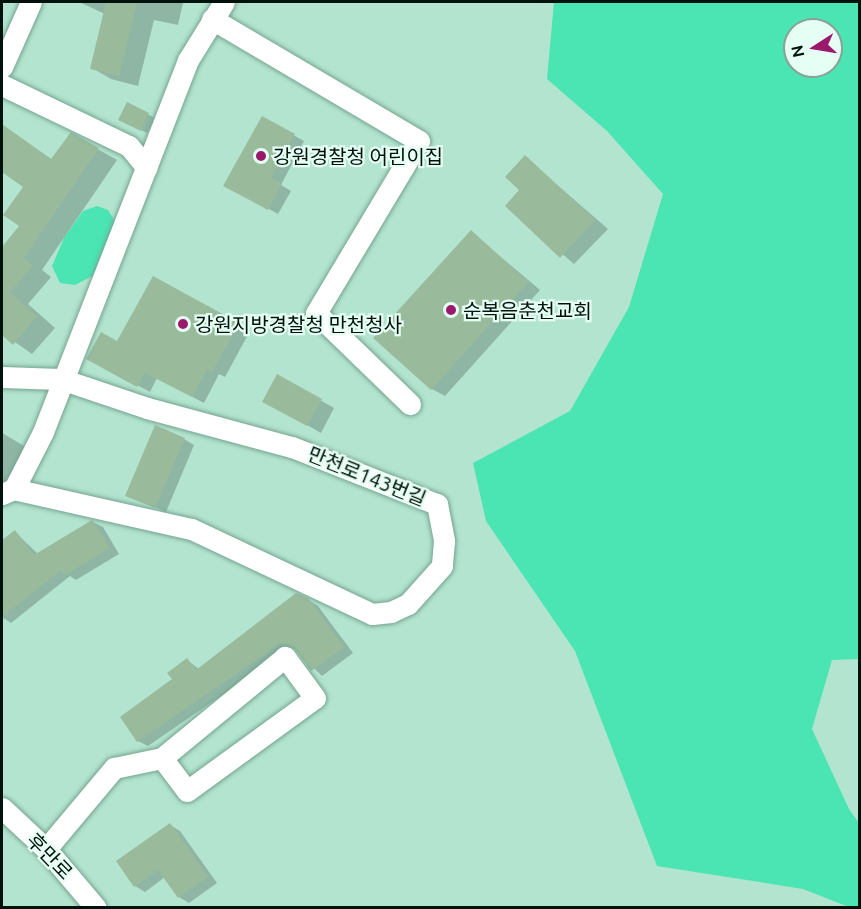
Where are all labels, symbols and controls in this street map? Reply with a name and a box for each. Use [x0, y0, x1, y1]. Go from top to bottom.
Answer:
north arrow [783, 18, 843, 78]
text: N [787, 44, 807, 59]
place label: 강원경찰청 어린이집 [273, 144, 443, 168]
marker: 강원경찰청 어린이집 [254, 149, 268, 163]
place label: 순복음춘천교회 [463, 298, 592, 322]
marker: 순복음춘천교회 [444, 303, 458, 317]
place label: 강원지방경찰청 만천청사 [195, 312, 402, 336]
marker: 강원지방경찰청 만천청사 [176, 317, 190, 331]
street label: 만천로143번길 [304, 441, 430, 511]
street label: 후만로 [22, 828, 78, 884]

